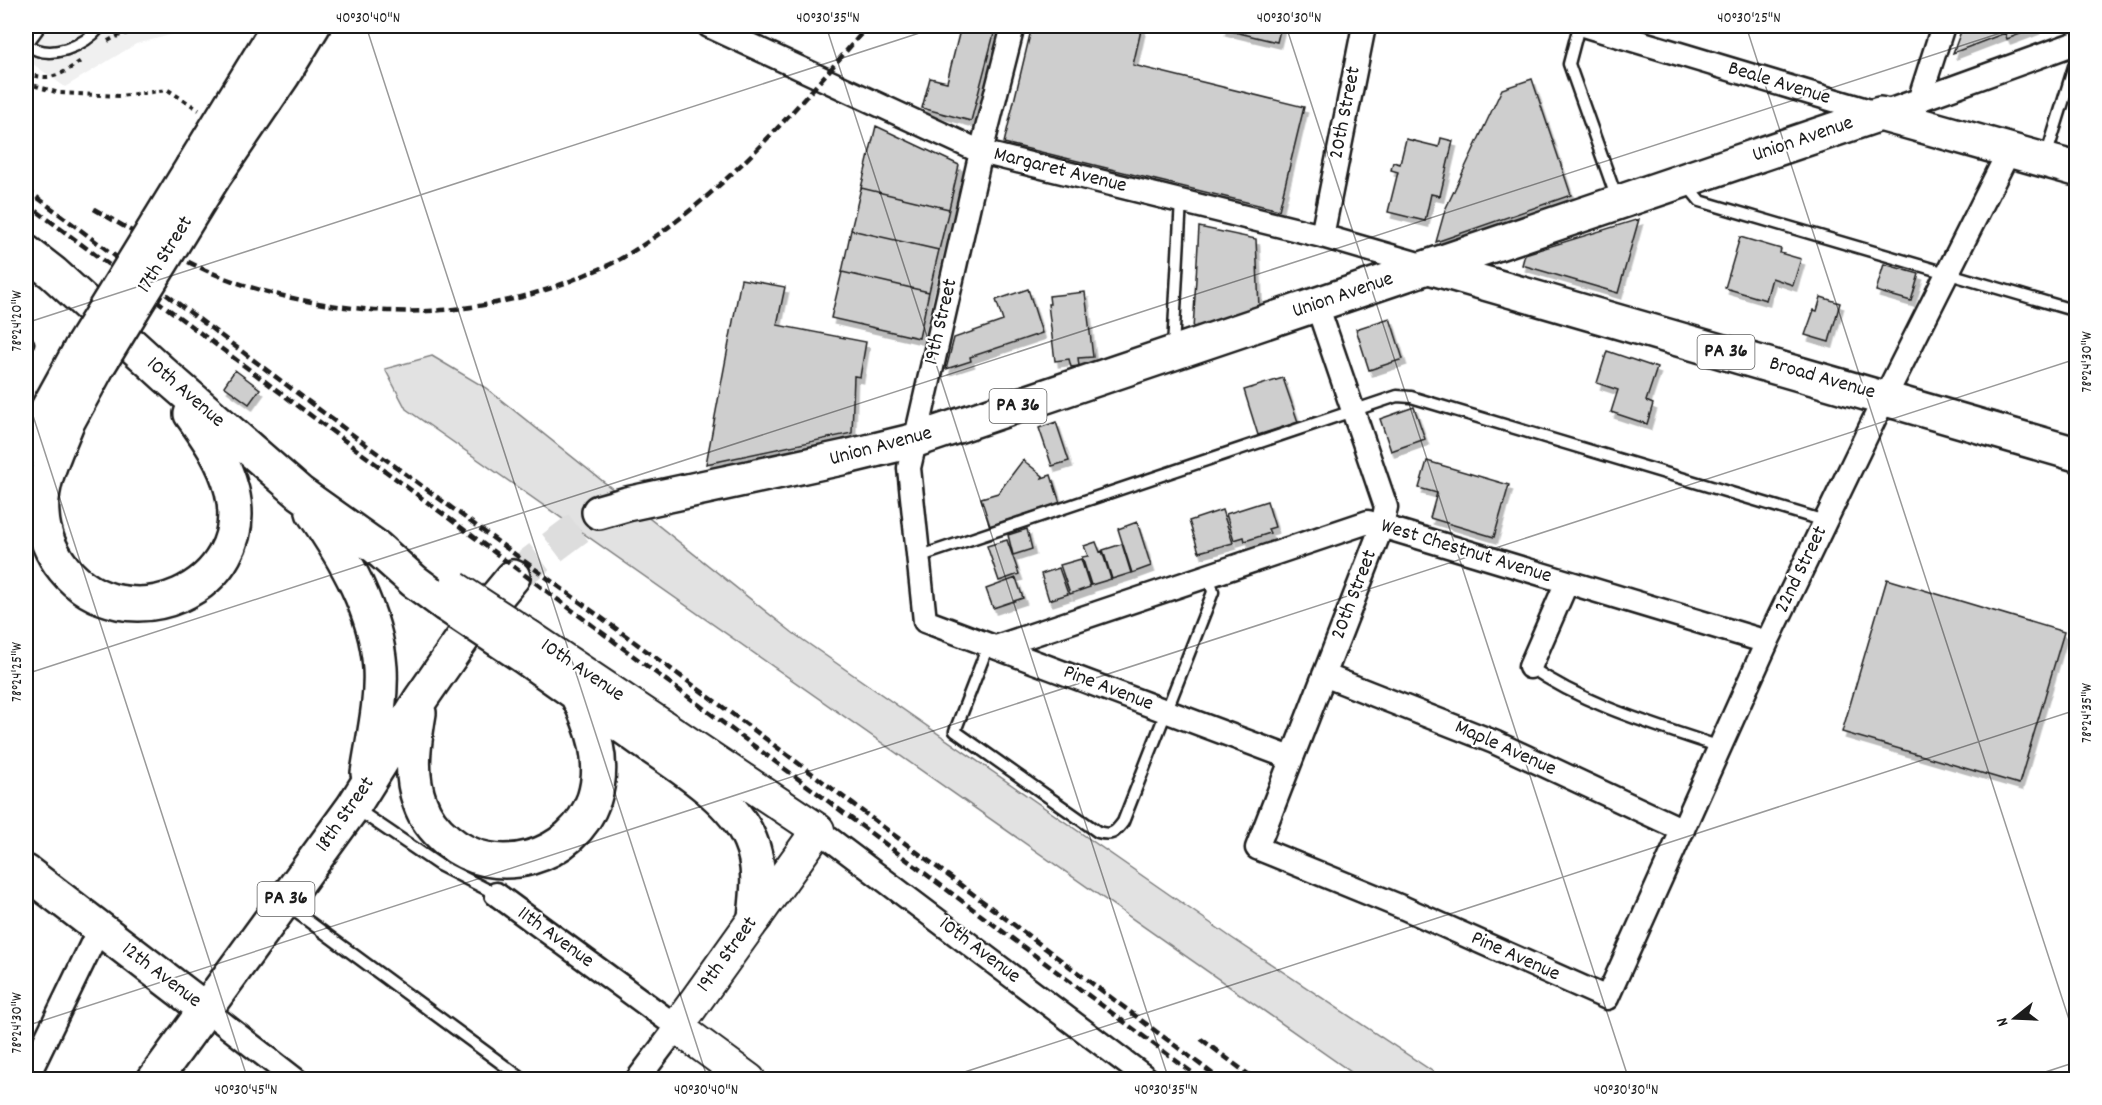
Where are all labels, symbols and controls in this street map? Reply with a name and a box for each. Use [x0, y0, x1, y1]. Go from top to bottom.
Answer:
text: 40°30'40"N [336, 8, 400, 30]
text: 40°30'35"N [796, 8, 860, 30]
text: 40°30'30"N [1257, 8, 1321, 30]
text: 40°30'25"N [1717, 8, 1781, 30]
street label: Beale Avenue [1724, 54, 1834, 114]
street label: 20th Street [1322, 64, 1370, 162]
street label: Union Avenue [1748, 109, 1858, 171]
street label: Margaret Avenue [990, 140, 1130, 202]
street label: 17th Street [131, 210, 202, 299]
street label: Union Avenue [1288, 265, 1398, 327]
street label: 19th Street [918, 276, 967, 368]
text: 78°24'20"W [7, 290, 29, 352]
text: 78°24'30"W [2077, 331, 2099, 393]
road number: PA 36 [1698, 335, 1754, 369]
street label: 10th Avenue [139, 350, 231, 436]
street label: Broad Avenue [1765, 350, 1879, 408]
road number: PA 36 [990, 389, 1046, 423]
street label: Union Avenue [826, 419, 936, 475]
street label: West Chestnut Avenue [1377, 512, 1555, 592]
street label: 22nd Street [1768, 521, 1836, 619]
street label: 20th Street [1324, 546, 1386, 644]
street label: 10th Avenue [534, 632, 630, 710]
text: 78°24'25"W [7, 642, 29, 702]
street label: Pine Avenue [1058, 658, 1158, 720]
text: 78°24'35"W [2077, 683, 2099, 743]
street label: Maple Avenue [1449, 713, 1561, 785]
street label: 18th Street [309, 771, 383, 859]
road number: PA 36 [258, 882, 314, 916]
street label: 11th Avenue [510, 900, 600, 976]
street label: 10th Avenue [932, 910, 1026, 992]
street label: 19th Street [690, 911, 766, 999]
street label: Pine Avenue [1466, 924, 1564, 990]
street label: 12th Avenue [115, 936, 207, 1016]
north arrow [1985, 988, 2045, 1048]
text: 78°24'30"W [7, 992, 29, 1054]
text: N [1991, 1014, 2015, 1029]
text: 40°30'45"N [215, 1080, 277, 1102]
text: 40°30'40"N [674, 1080, 738, 1102]
text: 40°30'35"N [1134, 1080, 1198, 1102]
text: 40°30'30"N [1594, 1080, 1658, 1102]

